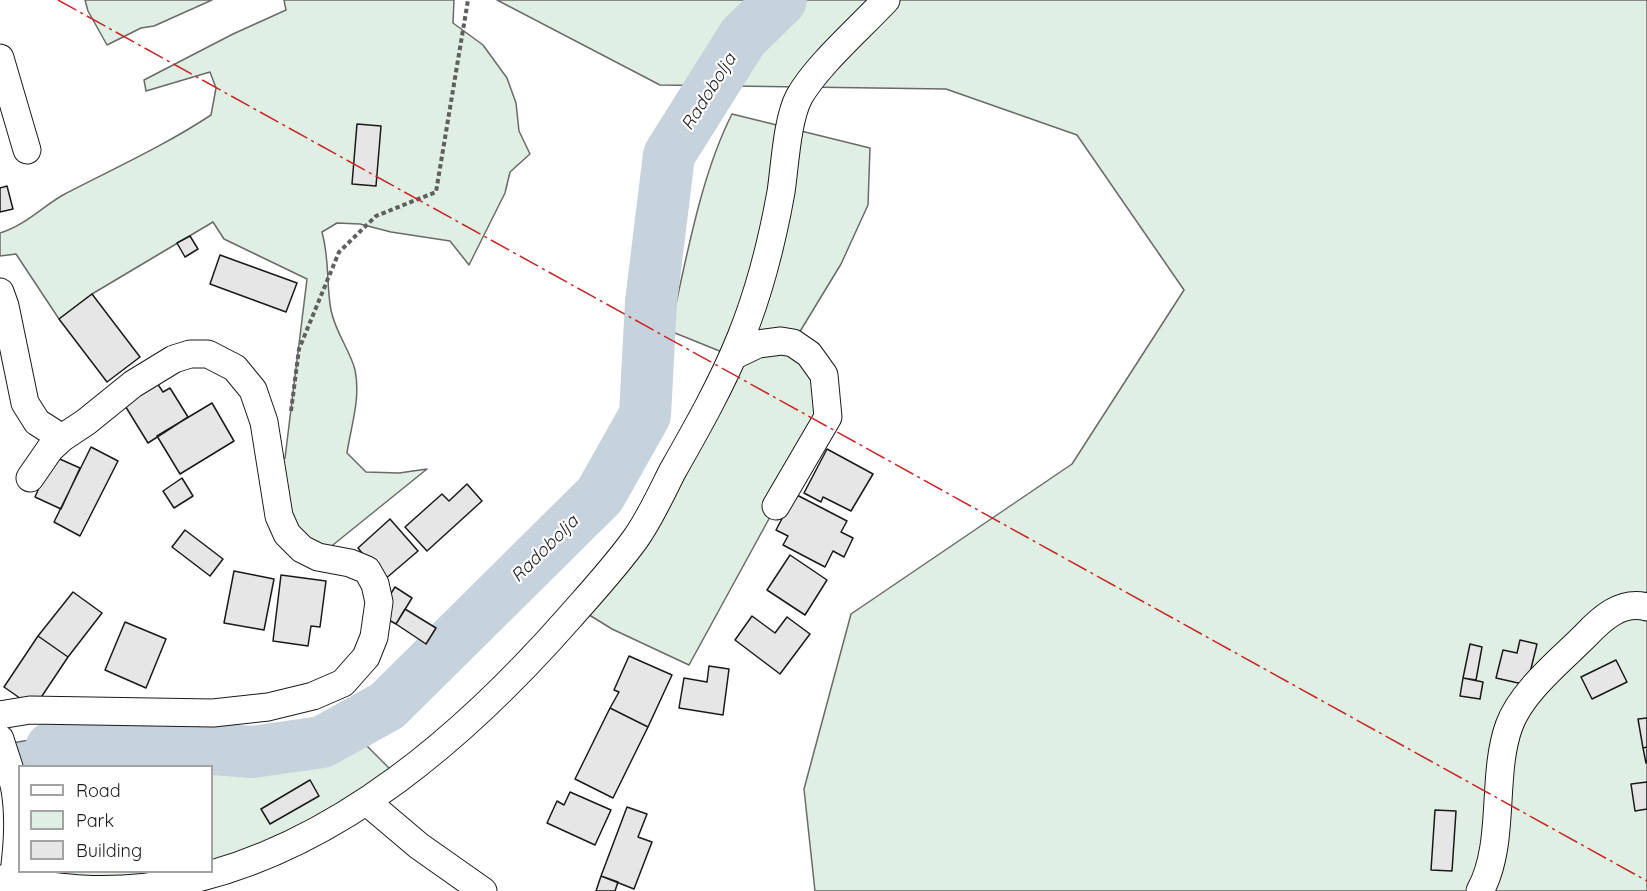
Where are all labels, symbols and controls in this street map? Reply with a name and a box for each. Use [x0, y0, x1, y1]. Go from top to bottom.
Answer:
water label: Radobolja [677, 50, 741, 134]
water label: Radobolja [507, 511, 583, 587]
legend [18, 765, 213, 873]
text: Road [76, 779, 121, 802]
text: Park [76, 809, 114, 832]
text: Building [76, 839, 142, 862]

